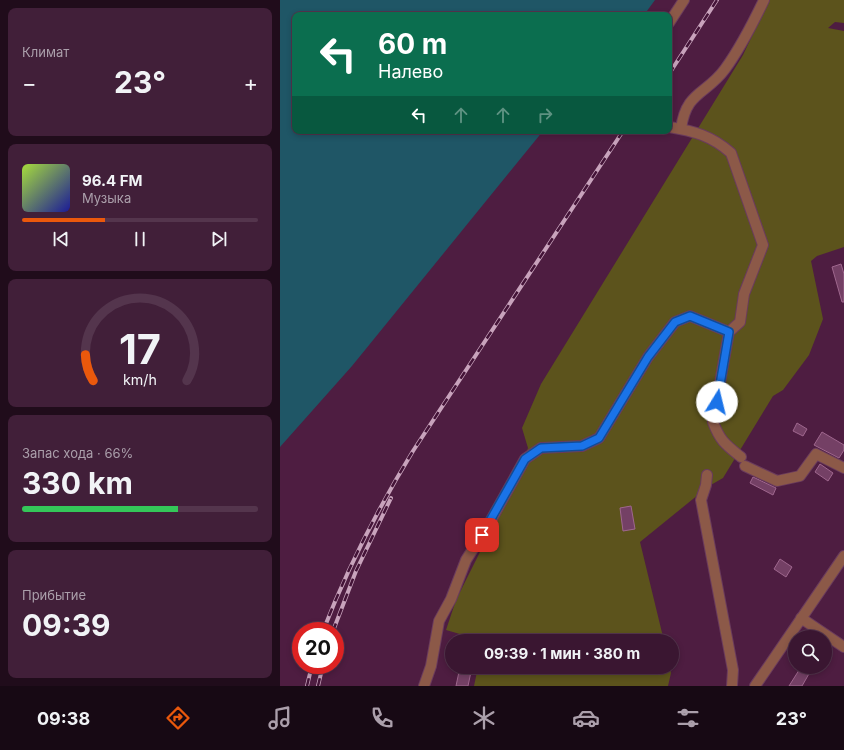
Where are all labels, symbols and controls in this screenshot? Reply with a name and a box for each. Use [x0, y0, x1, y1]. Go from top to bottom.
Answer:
text: 60 m [378, 27, 447, 61]
icon: left [312, 28, 364, 80]
text: Климат [22, 44, 69, 60]
text: Налево [378, 61, 443, 82]
text: 23° [114, 64, 166, 100]
text: − [22, 70, 37, 96]
text: + [243, 70, 258, 96]
icon: left [408, 104, 430, 126]
icon: ahead [450, 104, 472, 126]
icon: ahead [492, 104, 514, 126]
icon: right [534, 104, 556, 126]
text: 96.4 FM [82, 171, 143, 190]
text: Музыка [82, 190, 131, 206]
icon: previous [50, 228, 72, 250]
icon: pause [129, 228, 151, 250]
icon: next [208, 228, 230, 250]
text: 17 [119, 324, 161, 374]
text: km/h [123, 371, 157, 388]
position arrow [696, 381, 738, 423]
text: Запас хода · 66% [22, 445, 133, 461]
text: 330 km [22, 465, 133, 501]
pin [465, 518, 499, 552]
icon: arrive [471, 524, 493, 546]
text: Прибытие [22, 587, 86, 603]
text: 09:39 [22, 607, 111, 643]
speed limit sign: 20 [292, 622, 344, 674]
map controls [788, 630, 832, 674]
button: search [788, 630, 832, 674]
text: 09:39 · 1 мин · 380 m [484, 644, 640, 663]
icon: directions [164, 704, 192, 732]
icon: music [266, 704, 294, 732]
icon: phone [368, 704, 396, 732]
icon: climate [470, 704, 498, 732]
icon: car [572, 704, 600, 732]
icon: filters [674, 704, 702, 732]
text: 09:38 [37, 708, 90, 729]
text: 23° [776, 708, 807, 729]

